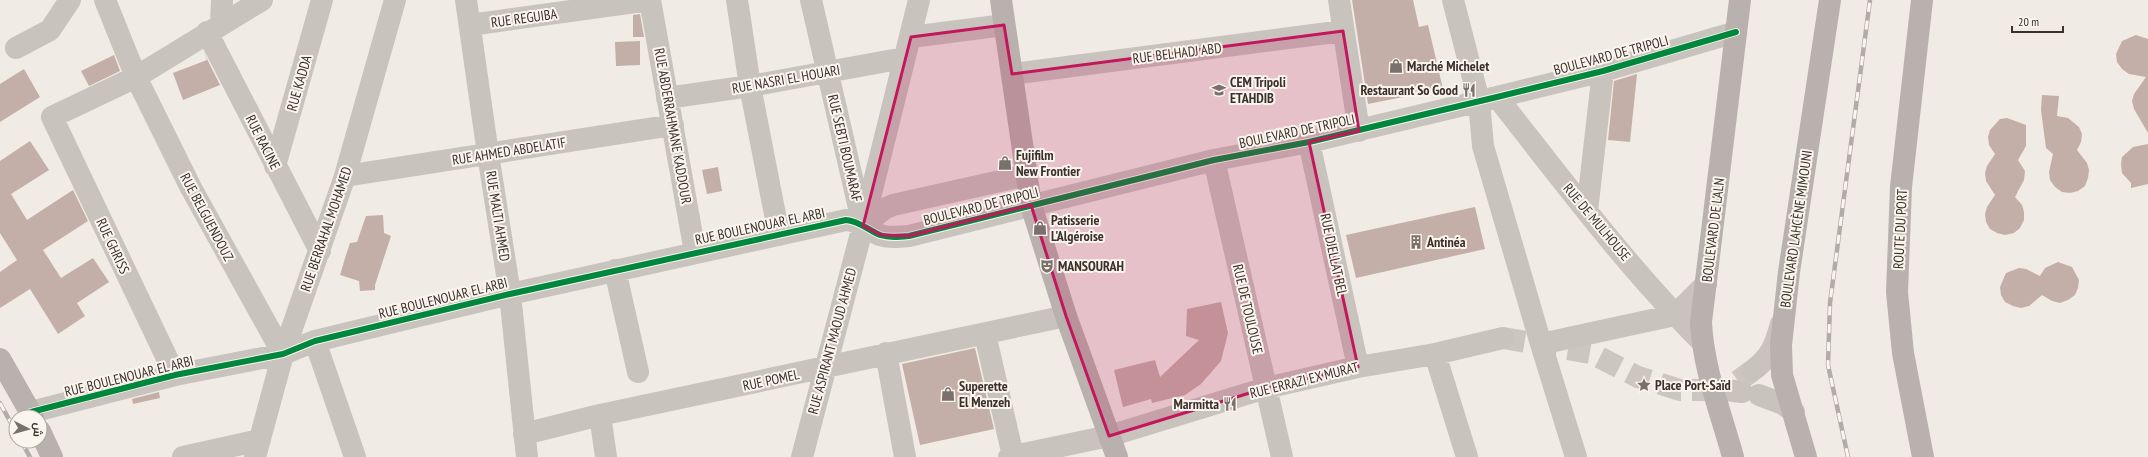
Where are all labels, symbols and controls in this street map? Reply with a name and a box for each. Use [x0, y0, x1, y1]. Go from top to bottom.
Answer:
street label: RUE REGUIBA [490, 4, 558, 32]
scale bar [2012, 8, 2063, 34]
text: 20 m [2018, 14, 2039, 29]
street label: BOULEVARD DE TRIPOLI [1552, 31, 1670, 79]
street label: RUE BELHADJ ABD [1132, 39, 1222, 67]
street label: RUE ABDERRAHMANE KADDOUR [650, 47, 696, 206]
street label: RUE KADDA [282, 53, 316, 113]
place label: Marché Michelet [1407, 57, 1489, 75]
shop icon: Marché Michelet [1388, 58, 1404, 74]
street label: RUE NASRI EL HOUARI [731, 61, 841, 97]
place label: CEM Tripoli ETAHDIB [1230, 73, 1286, 107]
place label: Restaurant So Good [1361, 81, 1458, 99]
school or university icon: CEM Tripoli ETAHDIB [1211, 82, 1227, 98]
restaurant icon: Restaurant So Good [1461, 82, 1477, 98]
street label: RUE SEBTI BOUMARAF [824, 93, 866, 204]
street label: BOULEVARD DE TRIPOLI [1237, 110, 1357, 152]
street label: RUE RACINE [242, 112, 284, 172]
street label: RUE AHMED ABDELATIF [451, 133, 568, 169]
place label: Fujifilm New Frontier [1016, 146, 1081, 180]
street label: BOULEVARD LAHCÈNE MIMOUNI [1776, 149, 1816, 309]
shop icon: Fujifilm New Frontier [997, 155, 1013, 171]
street label: RUE BERRAHAL MOHAMED [296, 164, 356, 294]
street label: RUE MALTI AHMED [482, 169, 514, 263]
street label: RUE BELGUENDOUZ [176, 170, 238, 264]
street label: BOULEVARD DE L'ALN [1698, 177, 1728, 283]
street label: RUE DE MULHOUSE [1559, 180, 1635, 264]
street label: BOULEVARD DE TRIPOLI [922, 183, 1040, 229]
street label: ROUTE DU PORT [1889, 188, 1911, 270]
street label: RUE BOULENOUAR EL ARBI [693, 203, 827, 249]
place label: Patisserie L'Algéroise [1051, 211, 1104, 245]
street label: RUE DJELLAT BEL [1316, 212, 1352, 298]
street label: RUE GHRISS [92, 215, 134, 277]
shop icon: Patisserie L'Algéroise [1032, 220, 1048, 236]
place label: Antinéa [1426, 233, 1466, 251]
building icon: Antinéa [1408, 234, 1424, 250]
place label: MANSOURAH [1058, 257, 1124, 275]
theatre icon: MANSOURAH [1039, 258, 1055, 274]
street label: RUE DE TOULOUSE [1229, 262, 1267, 356]
street label: RUE ASPIRANT MAOUD AHMED [804, 266, 860, 416]
street label: RUE BOULENOUAR EL ARBI [377, 273, 509, 323]
street label: RUE BOULENOUAR EL ARBI [63, 351, 195, 401]
street label: RUE ERRAZI EX MURAT [1248, 358, 1361, 402]
street label: RUE POMEL [741, 365, 801, 395]
place label: Place Port-Saïd [1655, 376, 1731, 394]
place label: Superette El Menzeh [959, 377, 1010, 411]
place icon: Place Port-Saïd [1636, 377, 1652, 393]
shop icon: Superette El Menzeh [940, 386, 956, 402]
place label: Marmitta [1174, 395, 1219, 413]
restaurant icon: Marmitta [1222, 396, 1238, 412]
north arrow [8, 409, 48, 449]
text: ش [30, 422, 46, 438]

